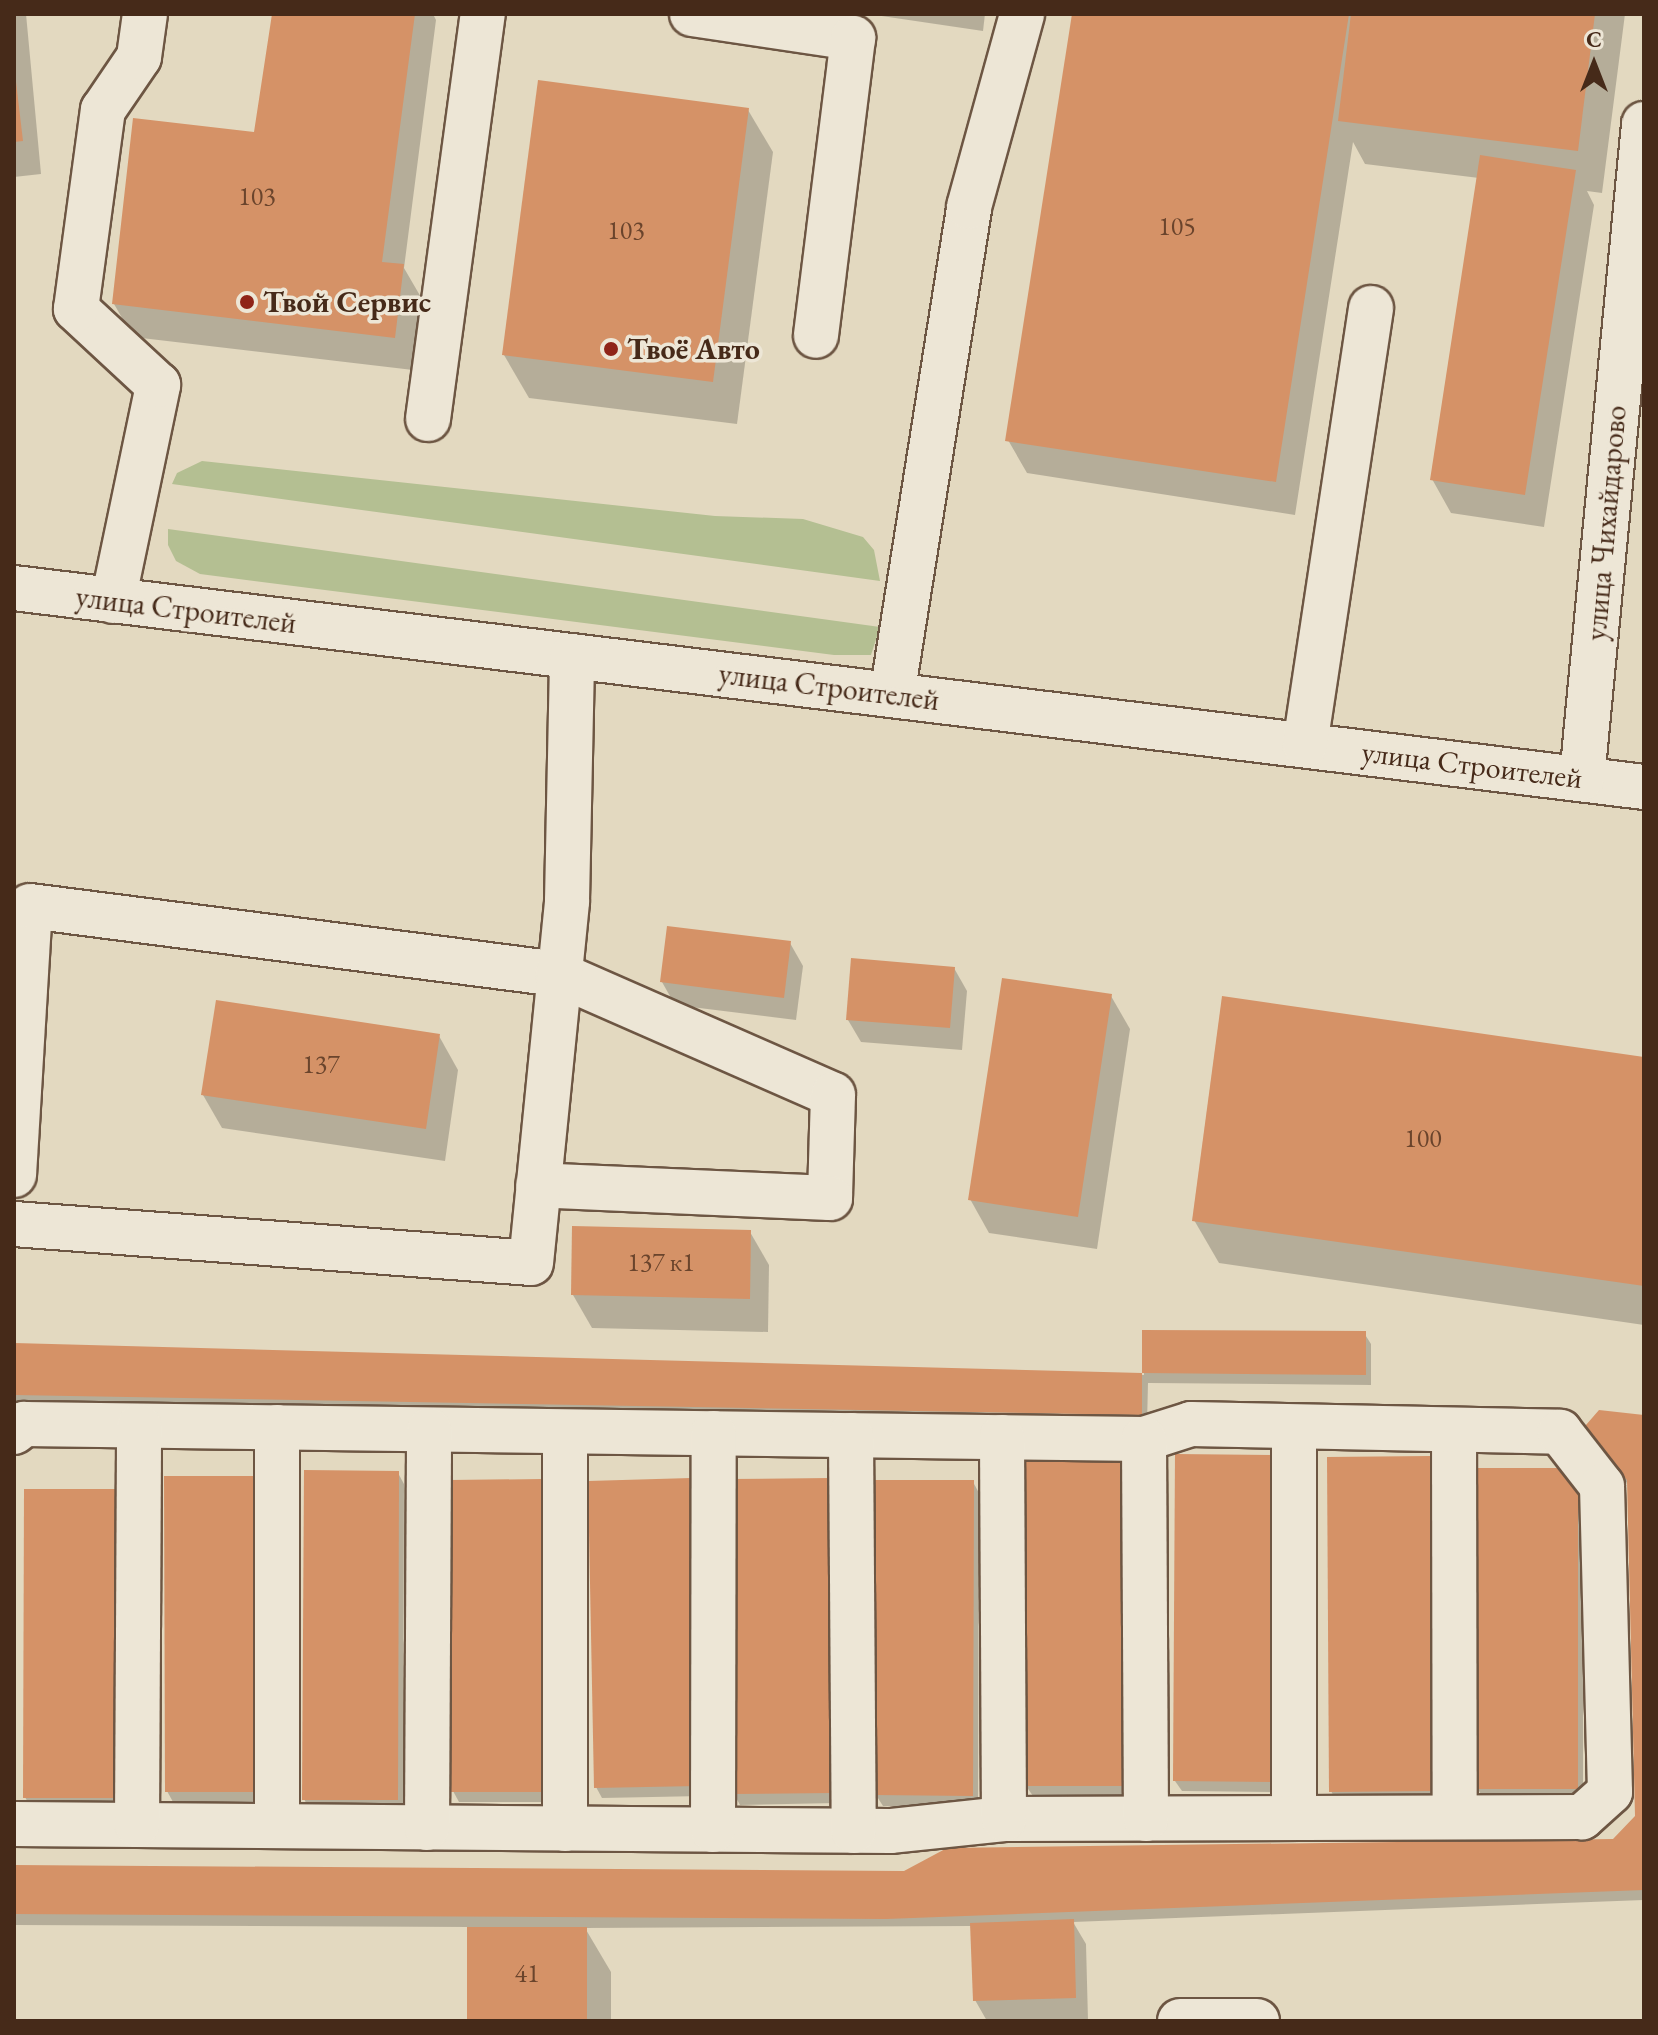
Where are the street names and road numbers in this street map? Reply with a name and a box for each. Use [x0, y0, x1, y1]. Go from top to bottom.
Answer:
street label: улица Чихайдарово [1578, 404, 1634, 642]
street label: улица Строителей [74, 579, 298, 641]
street label: улица Строителей [717, 656, 941, 718]
street label: улица Строителей [1360, 734, 1584, 796]

